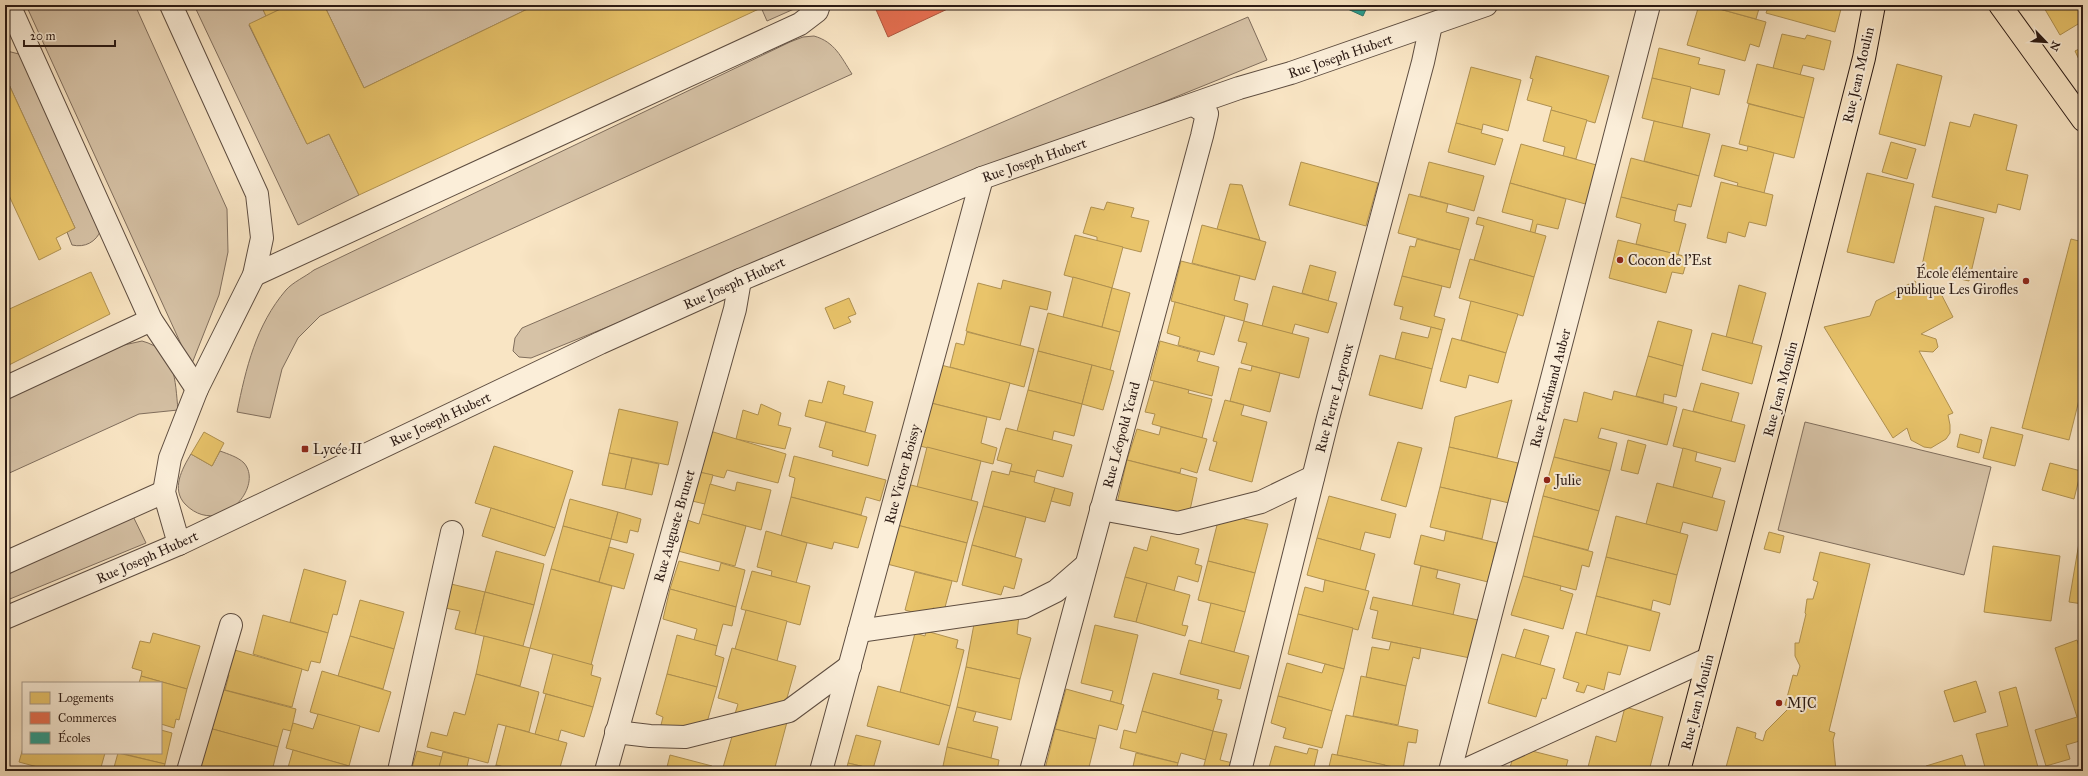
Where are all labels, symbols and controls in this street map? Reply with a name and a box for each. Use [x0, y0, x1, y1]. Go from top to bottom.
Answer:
scale bar [24, 22, 115, 48]
north arrow [2026, 22, 2066, 62]
street label: Rue Jean Moulin [1839, 25, 1879, 125]
text: 20 m [30, 29, 56, 43]
street label: Rue Joseph Hubert [1286, 31, 1395, 83]
text: N [2046, 39, 2062, 54]
street label: Rue Joseph Hubert [980, 135, 1089, 187]
place label: Cocon de l’Est [1628, 252, 1712, 269]
street label: Rue Joseph Hubert [681, 253, 788, 314]
marker: Cocon de l’Est [1615, 255, 1625, 265]
place label: École élémentaire publique Les Girofles [1896, 263, 2018, 299]
marker: École élémentaire publique Les Girofles [2021, 276, 2031, 286]
street label: Rue Ferdinand Auber [1526, 326, 1575, 449]
street label: Rue Jean Moulin [1760, 339, 1802, 439]
street label: Rue Pierre Leproux [1312, 341, 1357, 454]
street label: Rue Léopold Ycard [1099, 380, 1144, 490]
street label: Rue Joseph Hubert [387, 389, 494, 451]
street label: Rue Victor Boissy [881, 422, 924, 526]
place label: Lycée II [313, 441, 362, 458]
marker: Lycée II [300, 444, 310, 454]
street label: Rue Auguste Brunet [650, 468, 699, 584]
place label: Julie [1553, 472, 1581, 490]
marker: Julie [1542, 475, 1552, 485]
street label: Rue Joseph Hubert [94, 527, 201, 588]
street label: Rue Jean Moulin [1677, 652, 1719, 752]
legend [22, 682, 162, 754]
text: Logements [58, 691, 114, 706]
place label: MJC [1787, 695, 1816, 713]
marker: MJC [1774, 698, 1784, 708]
text: Commerces [58, 711, 116, 725]
text: Écoles [58, 729, 90, 745]

